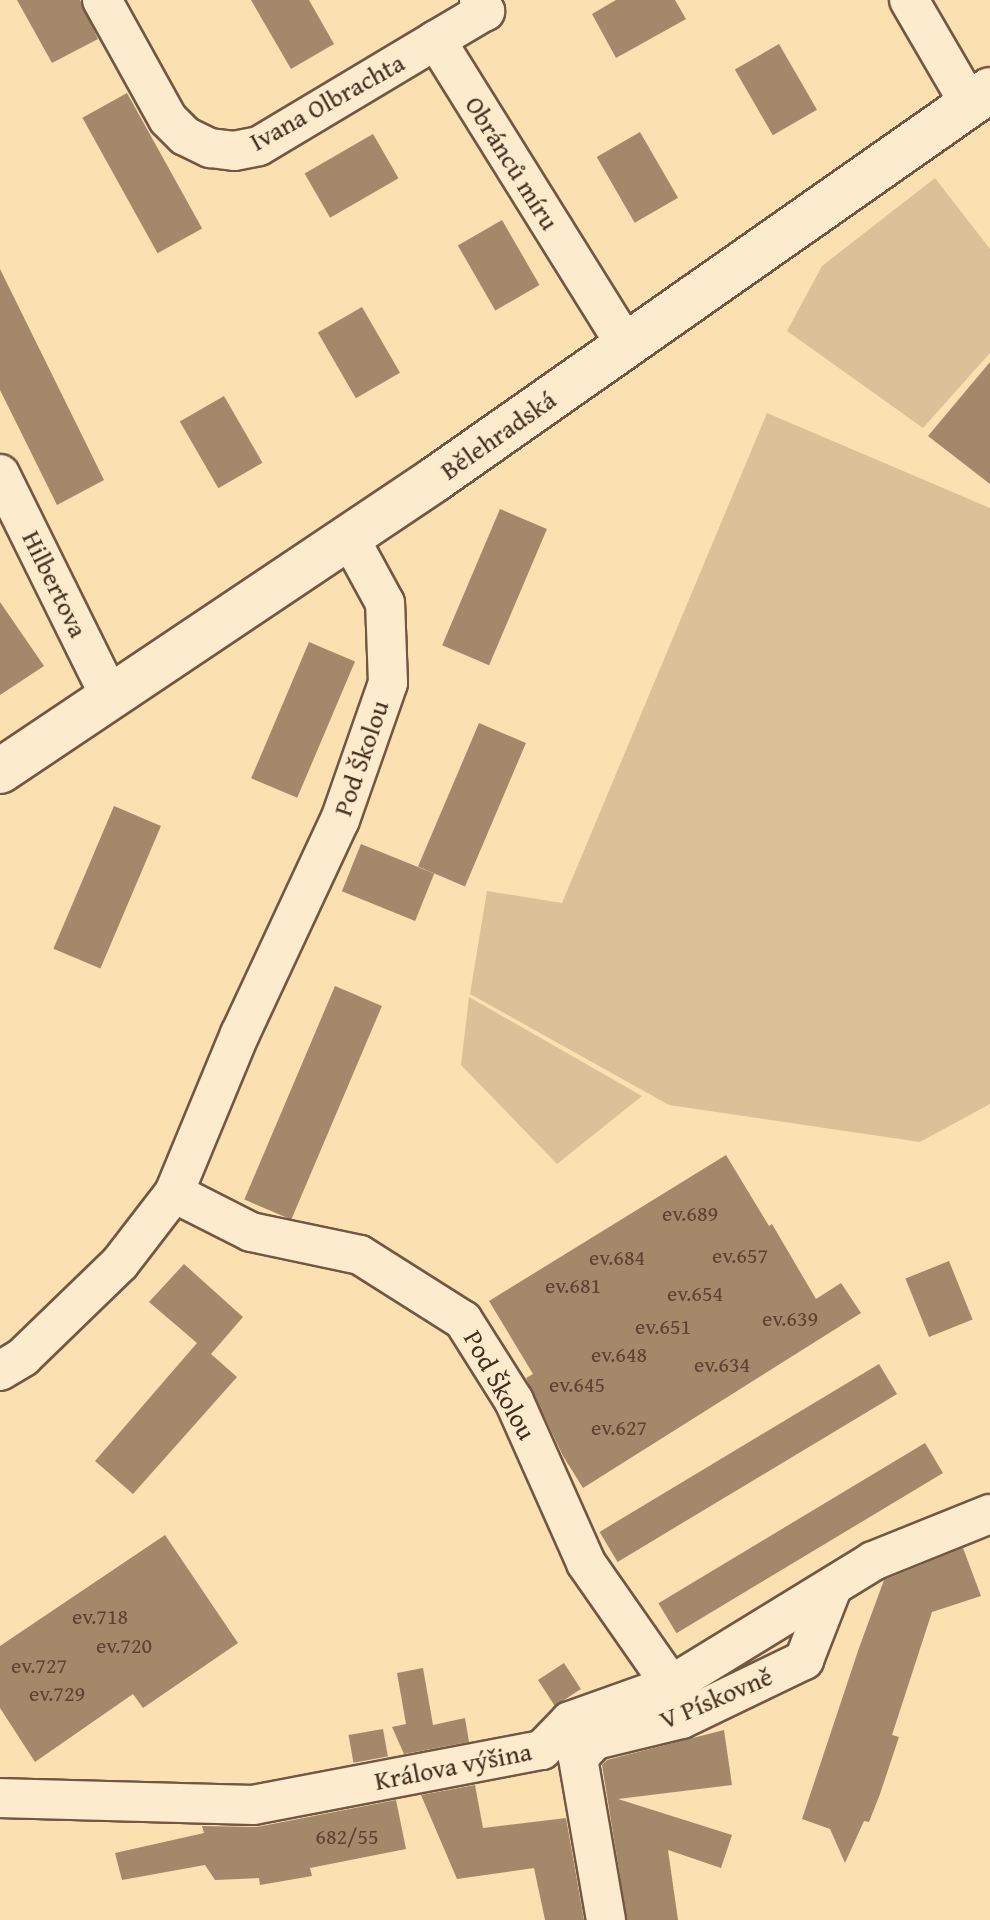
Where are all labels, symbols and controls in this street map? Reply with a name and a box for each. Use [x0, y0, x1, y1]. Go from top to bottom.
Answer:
street label: Ivana Olbrachta [244, 47, 410, 157]
street label: Obránců míru [459, 90, 565, 236]
street label: Bělehradská [434, 384, 562, 486]
street label: Hilbertova [16, 526, 94, 642]
street label: Pod Školou [327, 696, 395, 820]
house number: ev.689 [662, 1201, 718, 1227]
house number: ev.657 [712, 1243, 768, 1269]
house number: ev.684 [589, 1245, 645, 1271]
house number: ev.681 [545, 1273, 601, 1299]
house number: ev.654 [667, 1281, 723, 1307]
house number: ev.639 [762, 1306, 818, 1332]
house number: ev.651 [635, 1314, 691, 1340]
street label: Pod Školou [457, 1325, 543, 1445]
house number: ev.648 [591, 1342, 647, 1368]
house number: ev.634 [694, 1352, 750, 1378]
house number: ev.645 [549, 1372, 605, 1398]
house number: ev.627 [591, 1415, 647, 1441]
house number: ev.718 [72, 1604, 128, 1630]
house number: ev.720 [96, 1633, 152, 1659]
house number: ev.727 [11, 1653, 67, 1679]
street label: V Pískovně [655, 1660, 777, 1736]
house number: ev.729 [29, 1681, 85, 1707]
street label: Králova výšina [372, 1735, 534, 1797]
house number: 682/55 [315, 1824, 379, 1850]

